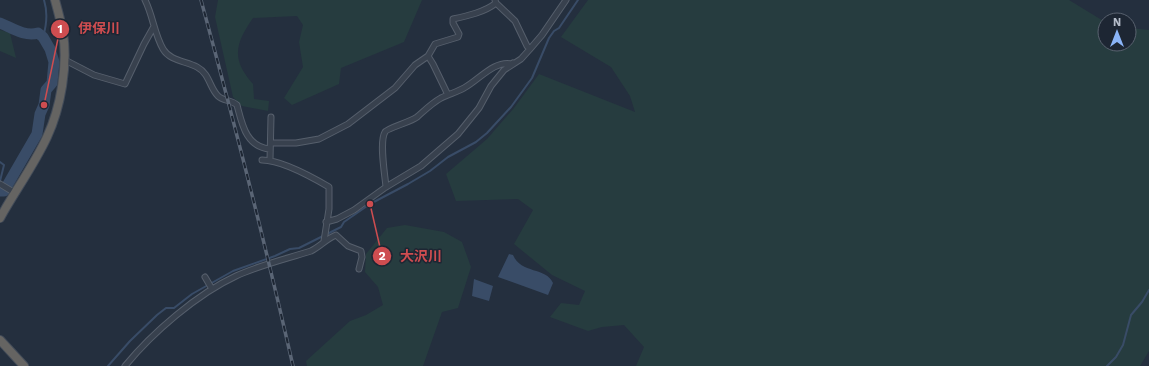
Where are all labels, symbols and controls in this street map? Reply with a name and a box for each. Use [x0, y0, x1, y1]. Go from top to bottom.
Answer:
north arrow [1097, 12, 1137, 52]
callout: 伊保川 [50, 16, 128, 42]
text: N [1113, 16, 1121, 29]
text: 伊保川 [78, 20, 120, 36]
text: 1 [57, 22, 63, 36]
callout: 大沢川 [372, 243, 450, 269]
text: 大沢川 [400, 248, 442, 264]
text: 2 [378, 249, 386, 263]

